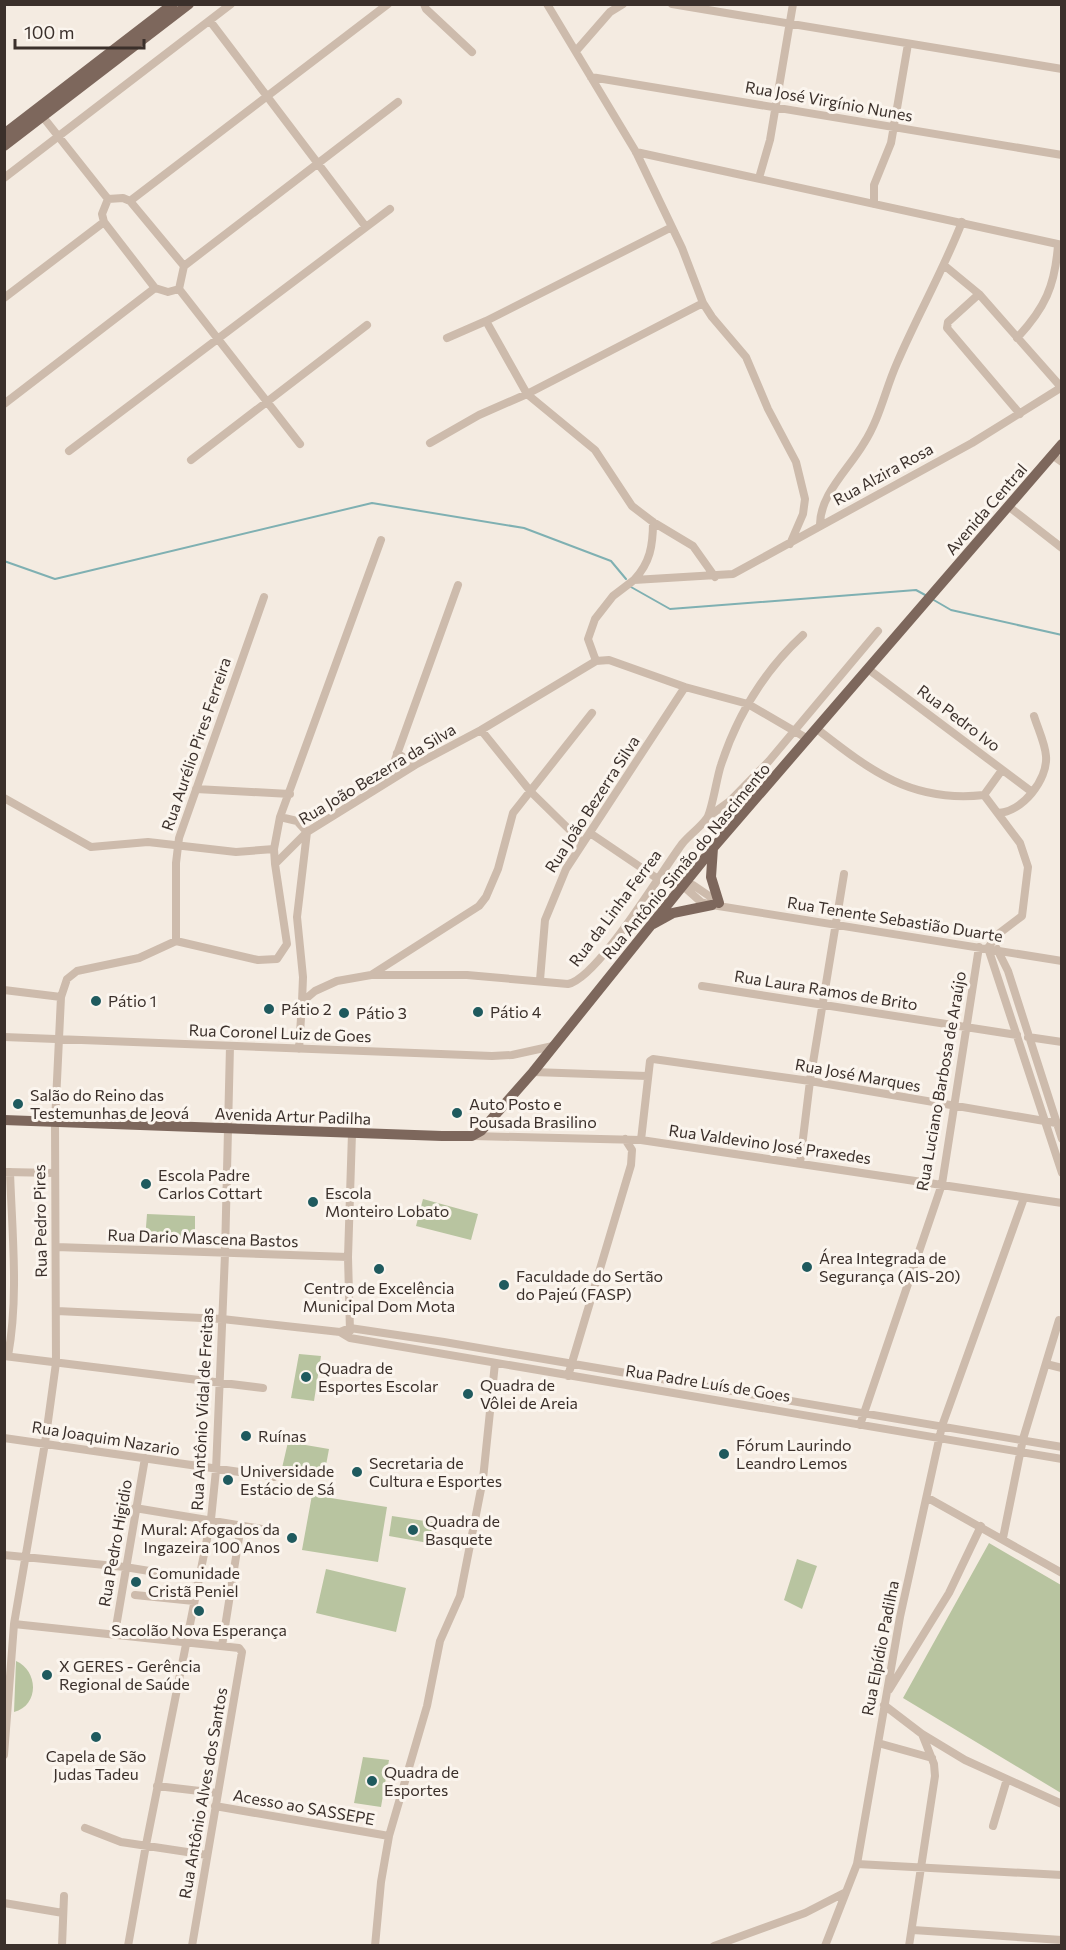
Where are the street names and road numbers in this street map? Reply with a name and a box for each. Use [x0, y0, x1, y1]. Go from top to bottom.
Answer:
street label: Rua José Virgínio Nunes [744, 76, 914, 125]
street label: Rua Alzira Rosa [830, 438, 936, 509]
street label: Avenida Central [941, 459, 1030, 558]
street label: Rua Aurélio Pires Ferreira [157, 655, 234, 833]
street label: Rua Pedro Ivo [914, 680, 1005, 755]
street label: Rua João Bezerra da Silva [295, 719, 459, 828]
street label: Rua João Bezerra Silva [540, 732, 643, 876]
street label: Rua Antônio Simão do Nascimento [598, 759, 773, 963]
street label: Rua da Linha Ferrea [564, 846, 665, 970]
street label: Rua Tenente Sebastião Duarte [786, 892, 1004, 945]
street label: Rua Laura Ramos de Brito [733, 966, 919, 1013]
street label: Rua Luciano Barbosa de Araújo [912, 970, 969, 1192]
street label: Rua Coronel Luiz de Goes [188, 1020, 372, 1045]
street label: Rua José Marques [794, 1054, 923, 1095]
street label: Avenida Artur Padilha [214, 1103, 372, 1128]
street label: Rua Valdevino José Praxedes [668, 1120, 872, 1167]
street label: Rua Pedro Pires [29, 1164, 50, 1278]
street label: Rua Dario Mascena Bastos [107, 1225, 299, 1250]
street label: Rua Antônio Vidal de Freitas [187, 1307, 216, 1511]
street label: Rua Padre Luís de Goes [624, 1360, 792, 1405]
street label: Rua Joaquim Nazario [31, 1416, 182, 1459]
street label: Rua Pedro Higidio [94, 1478, 135, 1608]
street label: Rua Elpídio Padilha [857, 1579, 902, 1717]
street label: Rua Antônio Alves dos Santos [175, 1686, 230, 1900]
street label: Acesso ao SASSEPE [232, 1785, 376, 1828]

